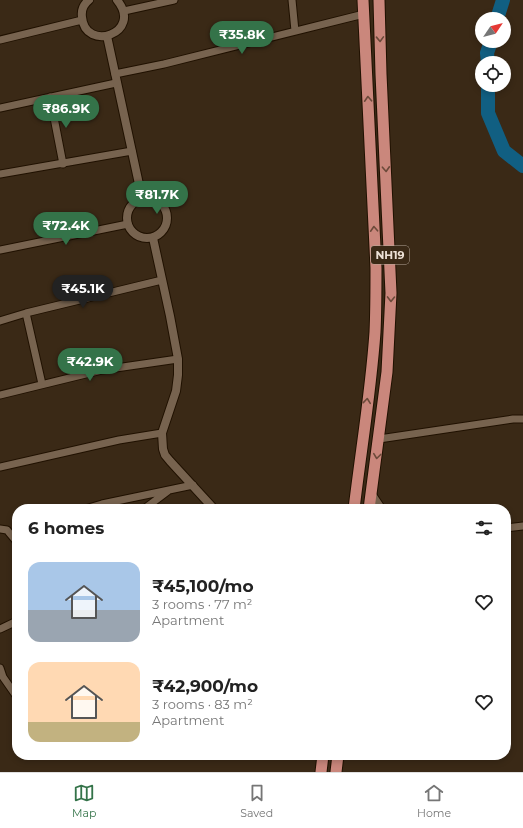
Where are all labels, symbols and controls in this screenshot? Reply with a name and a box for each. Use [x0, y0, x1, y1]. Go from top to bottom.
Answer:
north arrow [475, 12, 511, 48]
map controls [475, 12, 511, 92]
pin: ₹35.8K [209, 21, 275, 55]
text: ₹35.8K [219, 26, 265, 42]
one-way arrow [376, 36, 384, 42]
button: locate [475, 56, 511, 92]
pin: ₹86.9K [33, 95, 99, 129]
one-way arrow [363, 96, 372, 102]
text: ₹86.9K [42, 100, 90, 116]
one-way arrow [381, 166, 390, 172]
pin: ₹81.7K [124, 181, 190, 215]
text: ₹81.7K [135, 186, 179, 202]
pin: ₹72.4K [33, 212, 99, 246]
text: ₹72.4K [42, 217, 90, 233]
one-way arrow [370, 226, 378, 232]
road number: NH19 [371, 246, 409, 264]
pin: ₹45.1K [50, 275, 116, 309]
text: ₹45.1K [61, 280, 105, 296]
one-way arrow [387, 296, 395, 302]
pin: ₹42.9K [57, 348, 123, 382]
text: ₹42.9K [67, 353, 113, 369]
one-way arrow [363, 398, 372, 404]
one-way arrow [372, 453, 381, 459]
icon: filters [473, 517, 495, 539]
text: 6 homes [28, 518, 104, 538]
text: ₹45,100/mo [152, 576, 254, 596]
icon: home [60, 578, 108, 626]
icon: heart [473, 591, 495, 613]
text: 3 rooms · 77 m² [152, 596, 252, 612]
text: Apartment [152, 612, 224, 628]
text: ₹42,900/mo [152, 676, 258, 696]
icon: home [60, 678, 108, 726]
icon: heart [473, 691, 495, 713]
text: 3 rooms · 83 m² [152, 696, 253, 712]
text: Apartment [152, 712, 224, 728]
tab: Map [72, 782, 96, 820]
tab: Saved [240, 782, 273, 820]
tab: Home [417, 782, 451, 820]

